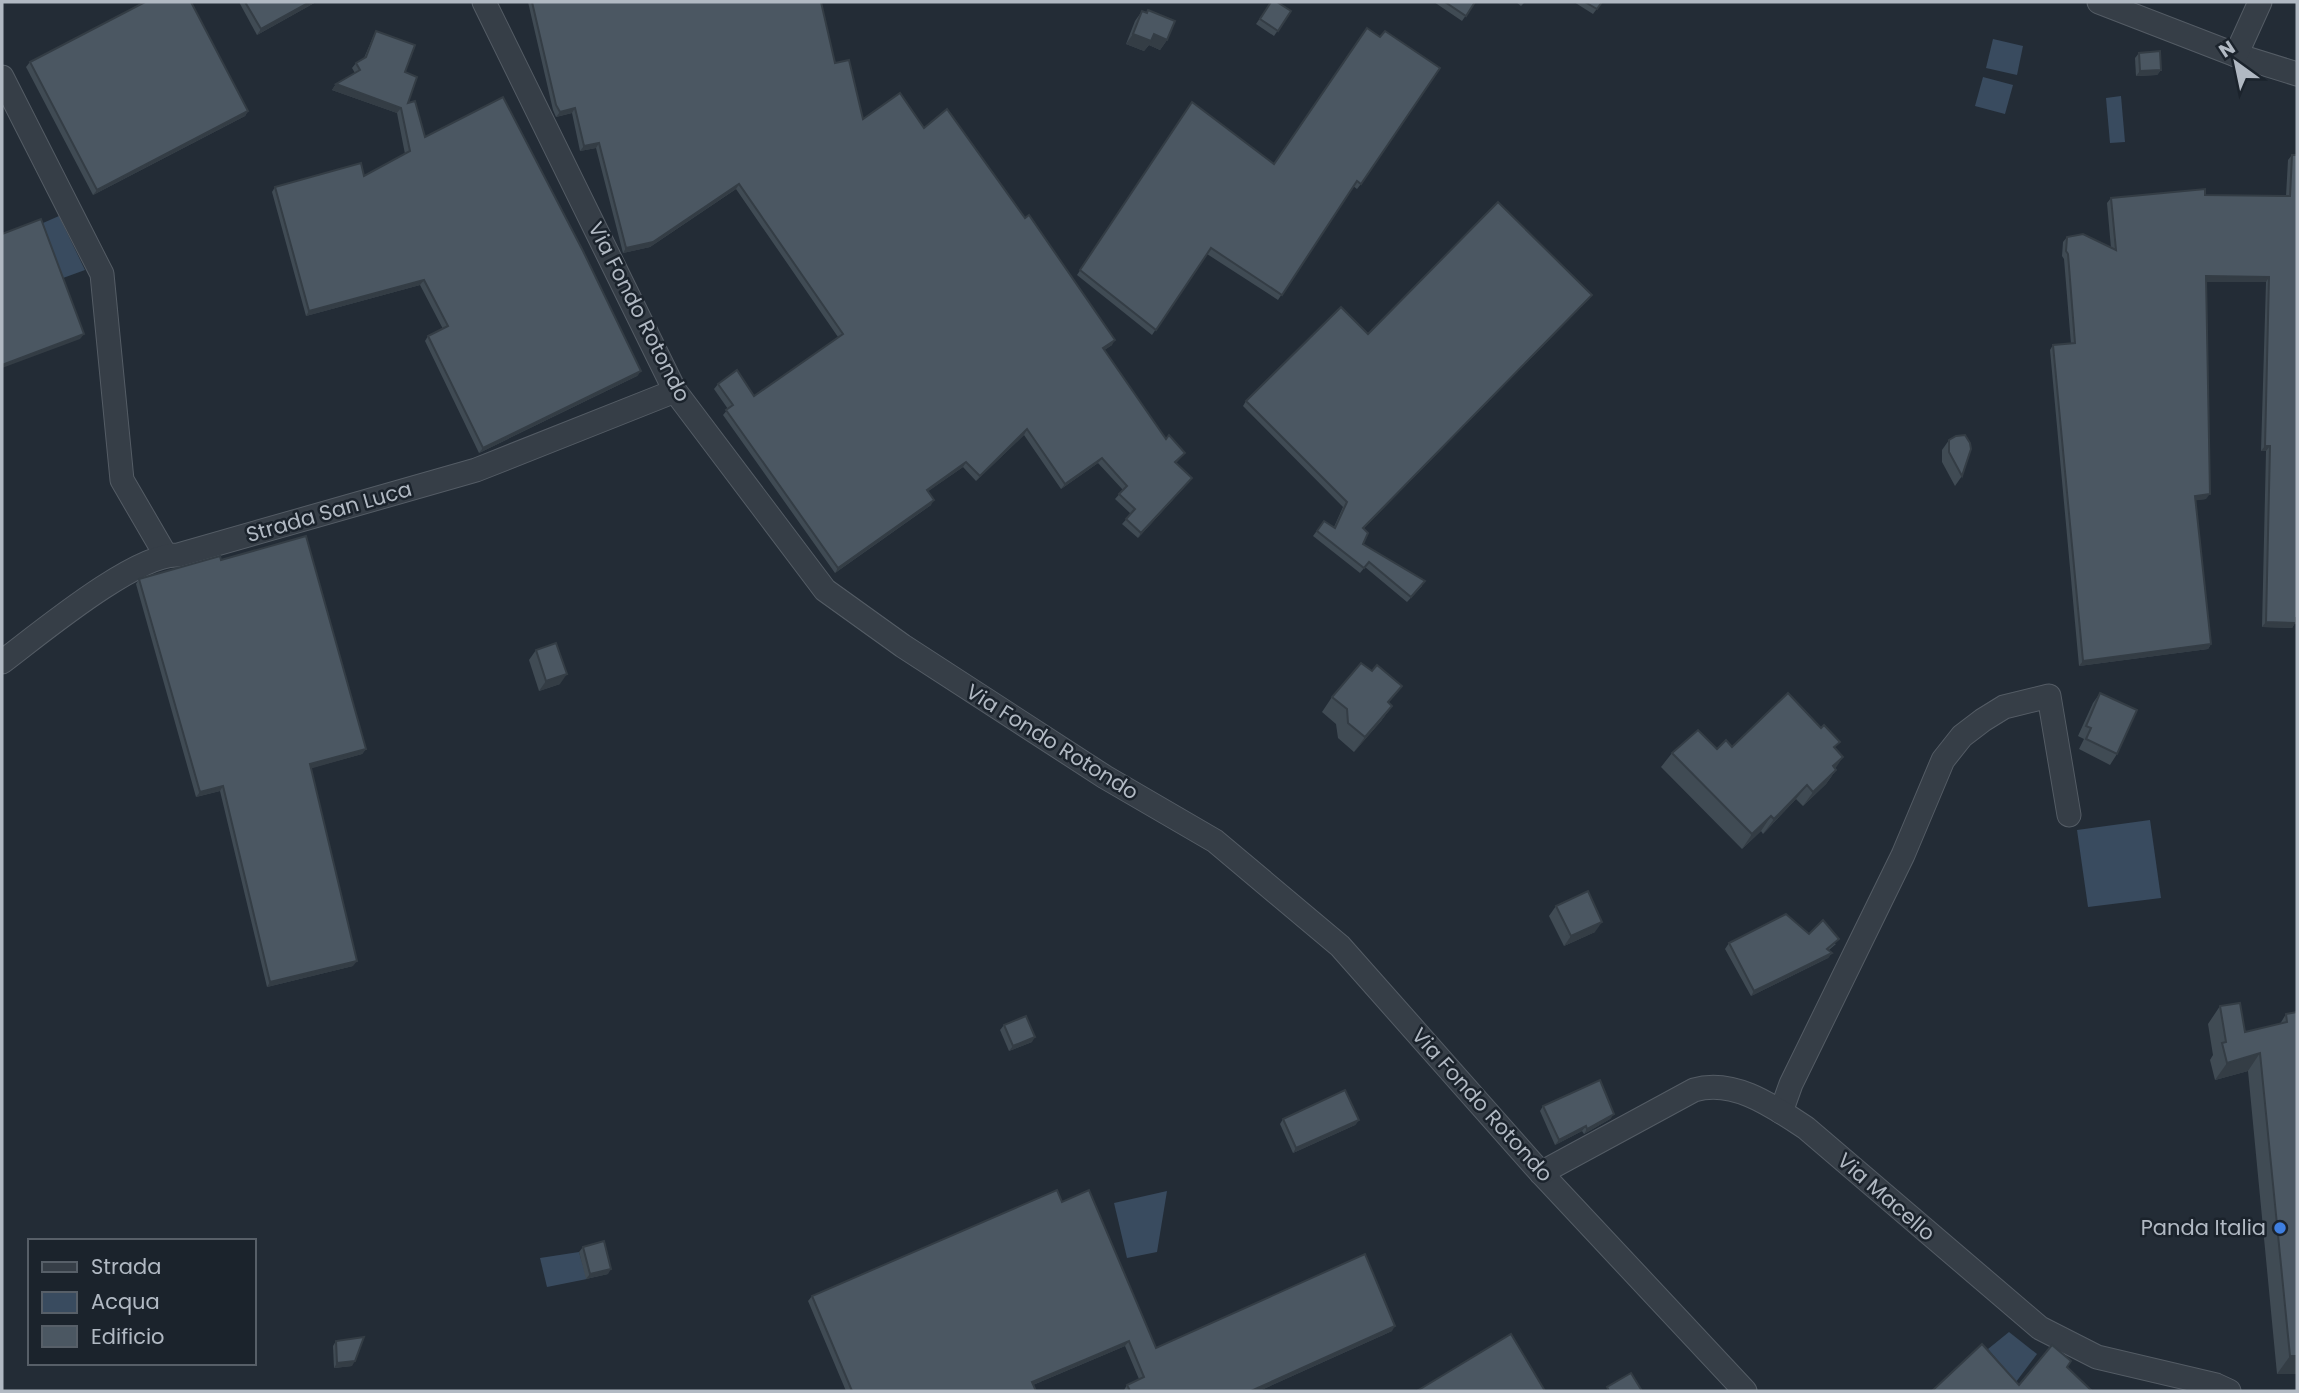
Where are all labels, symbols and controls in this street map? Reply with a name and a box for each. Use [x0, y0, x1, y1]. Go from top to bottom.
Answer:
north arrow [2201, 28, 2271, 98]
text: N [2214, 34, 2240, 64]
street label: Via Fondo Rotondo [582, 217, 697, 407]
street label: Strada San Luca [243, 474, 415, 549]
street label: Via Fondo Rotondo [961, 677, 1144, 806]
street label: Via Fondo Rotondo [1405, 1021, 1559, 1188]
street label: Via Macello [1831, 1146, 1941, 1247]
place label: Panda Italia [2141, 1213, 2266, 1242]
marker: Panda Italia [2272, 1220, 2288, 1236]
legend [28, 1239, 256, 1365]
text: Strada [91, 1252, 161, 1281]
text: Acqua [91, 1287, 160, 1316]
text: Edificio [91, 1322, 165, 1351]

